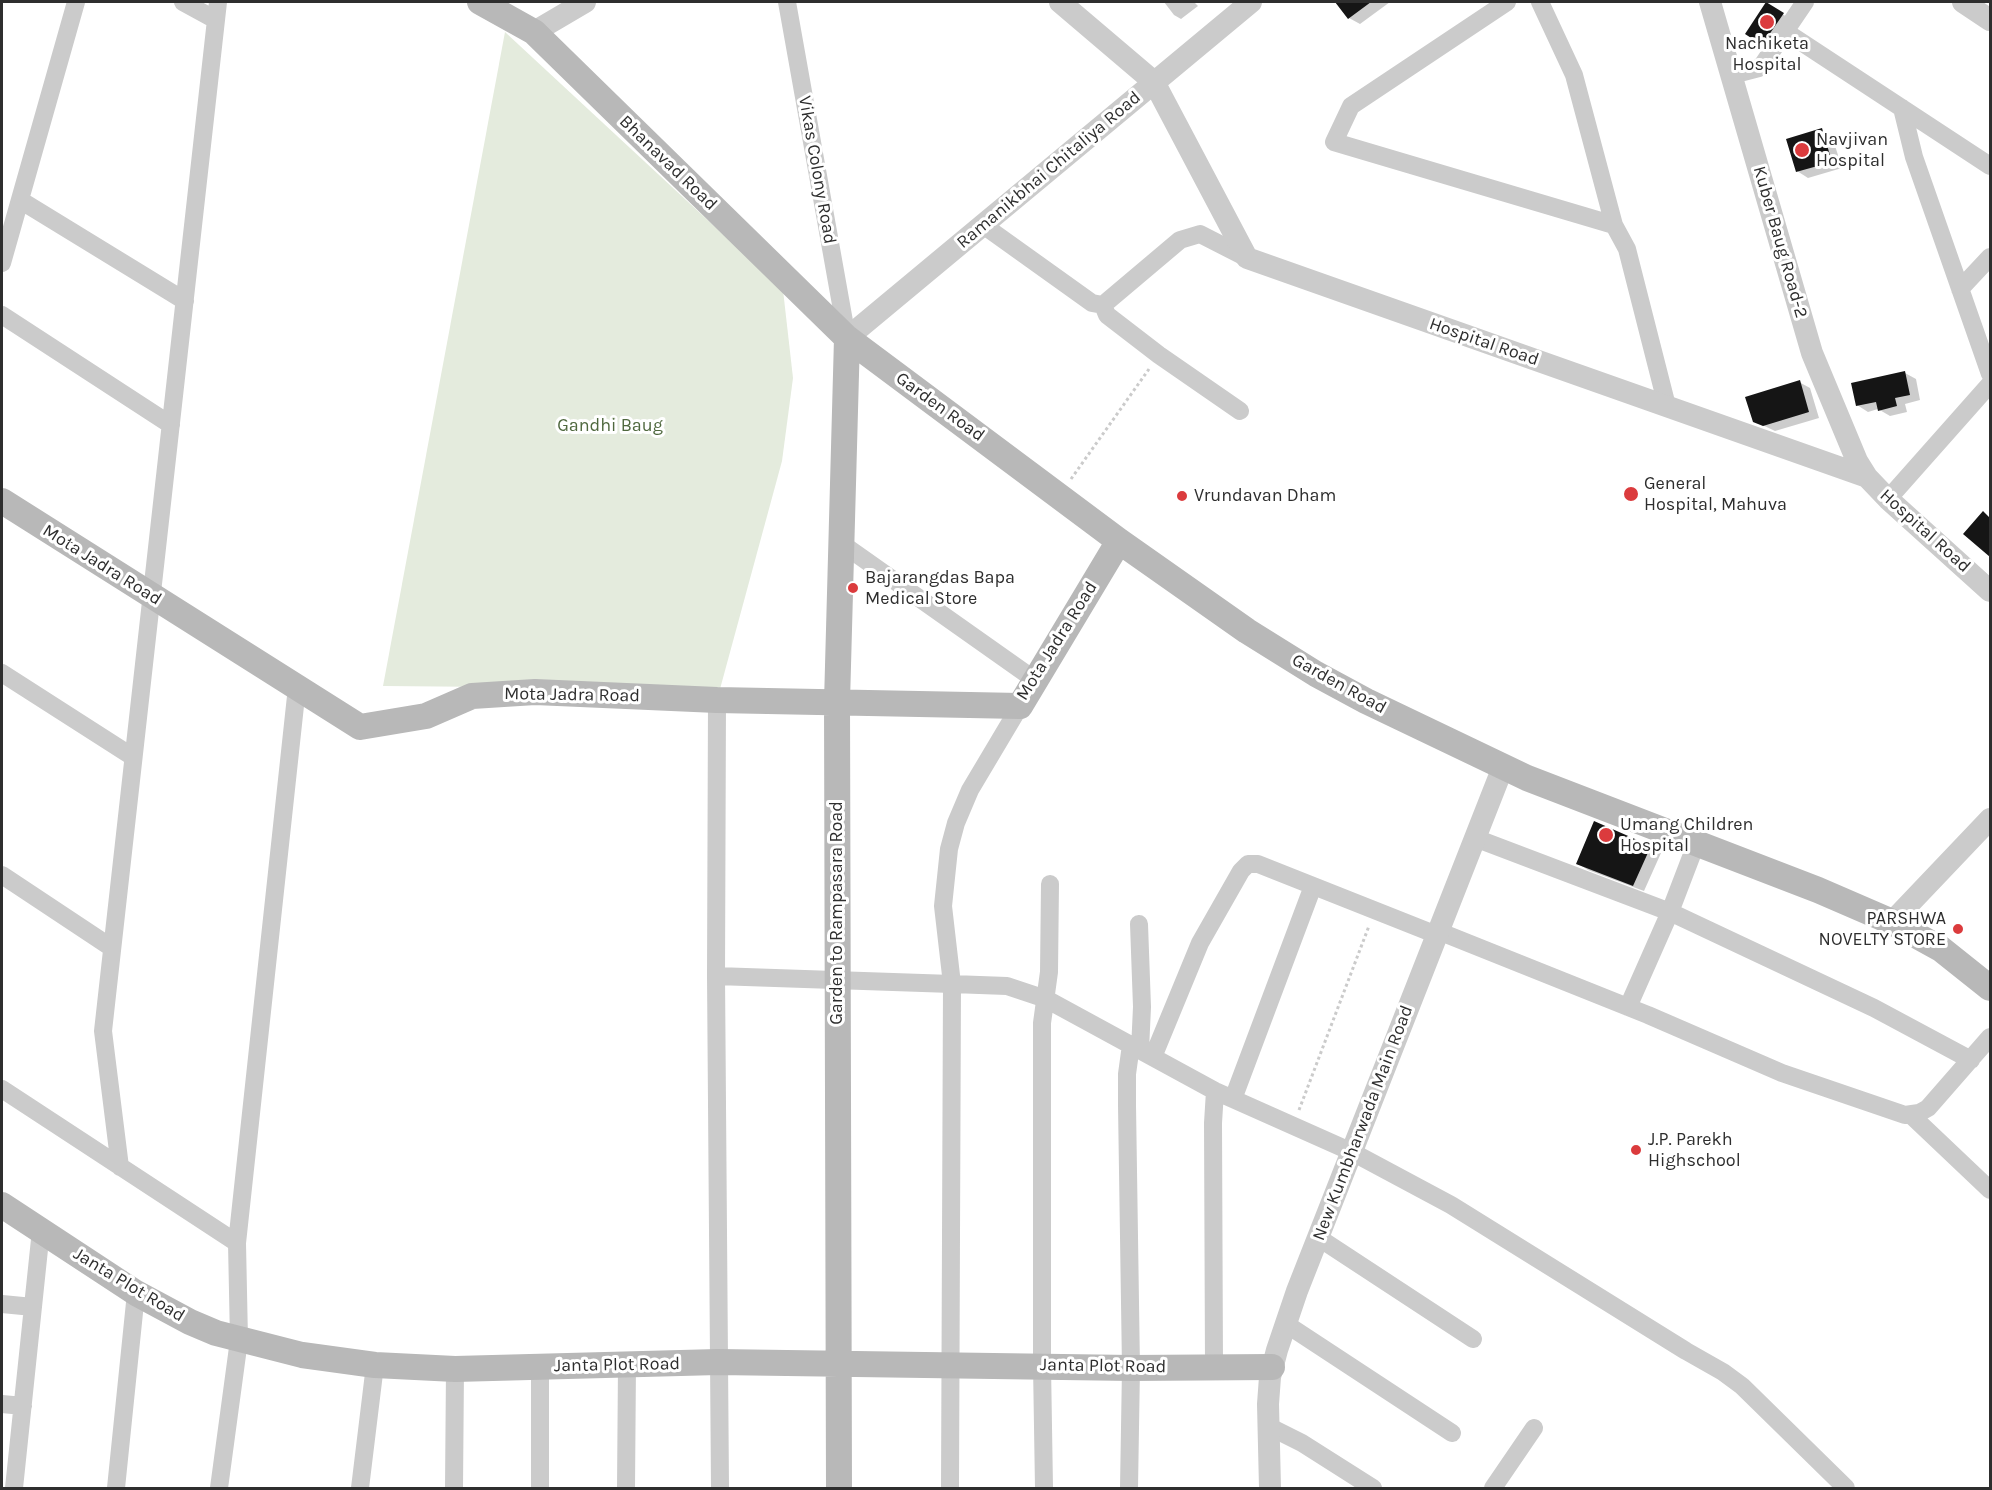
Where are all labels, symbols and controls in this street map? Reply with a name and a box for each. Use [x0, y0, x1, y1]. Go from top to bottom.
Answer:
marker: Nachiketa Hospital [1758, 13, 1776, 31]
place label: Nachiketa Hospital [1725, 33, 1809, 76]
street label: Ramanikbhai Chitaliya Road [953, 87, 1145, 253]
street label: Vikas Colony Road [793, 94, 841, 246]
street label: Bhanavad Road [614, 111, 722, 215]
place label: Navjivan Hospital [1816, 129, 1888, 172]
marker: Navjivan Hospital [1793, 141, 1811, 159]
street label: Kuber Baug Road-2 [1748, 164, 1812, 320]
street label: Hospital Road [1426, 313, 1542, 371]
street label: Garden Road [891, 368, 989, 446]
park label: Gandhi Baug [557, 415, 663, 437]
place label: General Hospital, Mahuva [1644, 473, 1787, 516]
place label: Vrundavan Dham [1194, 485, 1336, 507]
marker: General Hospital, Mahuva [1622, 485, 1640, 503]
street label: Hospital Road [1875, 485, 1975, 577]
marker: Vrundavan Dham [1175, 489, 1189, 503]
street label: Mota Jadra Road [39, 520, 165, 610]
place label: Bajarangdas Bapa Medical Store [865, 567, 1015, 610]
street label: Mota Jadra Road [1012, 578, 1102, 704]
marker: Bajarangdas Bapa Medical Store [846, 581, 860, 595]
street label: Garden Road [1288, 649, 1390, 719]
street label: Mota Jadra Road [504, 683, 640, 707]
street label: Garden to Rampasara Road [826, 801, 848, 1025]
place label: Umang Children Hospital [1620, 814, 1753, 856]
marker: Umang Children Hospital [1597, 826, 1615, 844]
place label: PARSHWA NOVELTY STORE [1819, 908, 1946, 950]
marker: PARSHWA NOVELTY STORE [1951, 922, 1965, 936]
street label: New Kumbharwada Main Road [1308, 1002, 1418, 1244]
place label: J.P. Parekh Highschool [1648, 1129, 1741, 1172]
marker: J.P. Parekh Highschool [1629, 1143, 1643, 1157]
street label: Janta Plot Road [69, 1243, 189, 1327]
street label: Janta Plot Road [554, 1353, 680, 1377]
street label: Janta Plot Road [1040, 1354, 1166, 1378]

